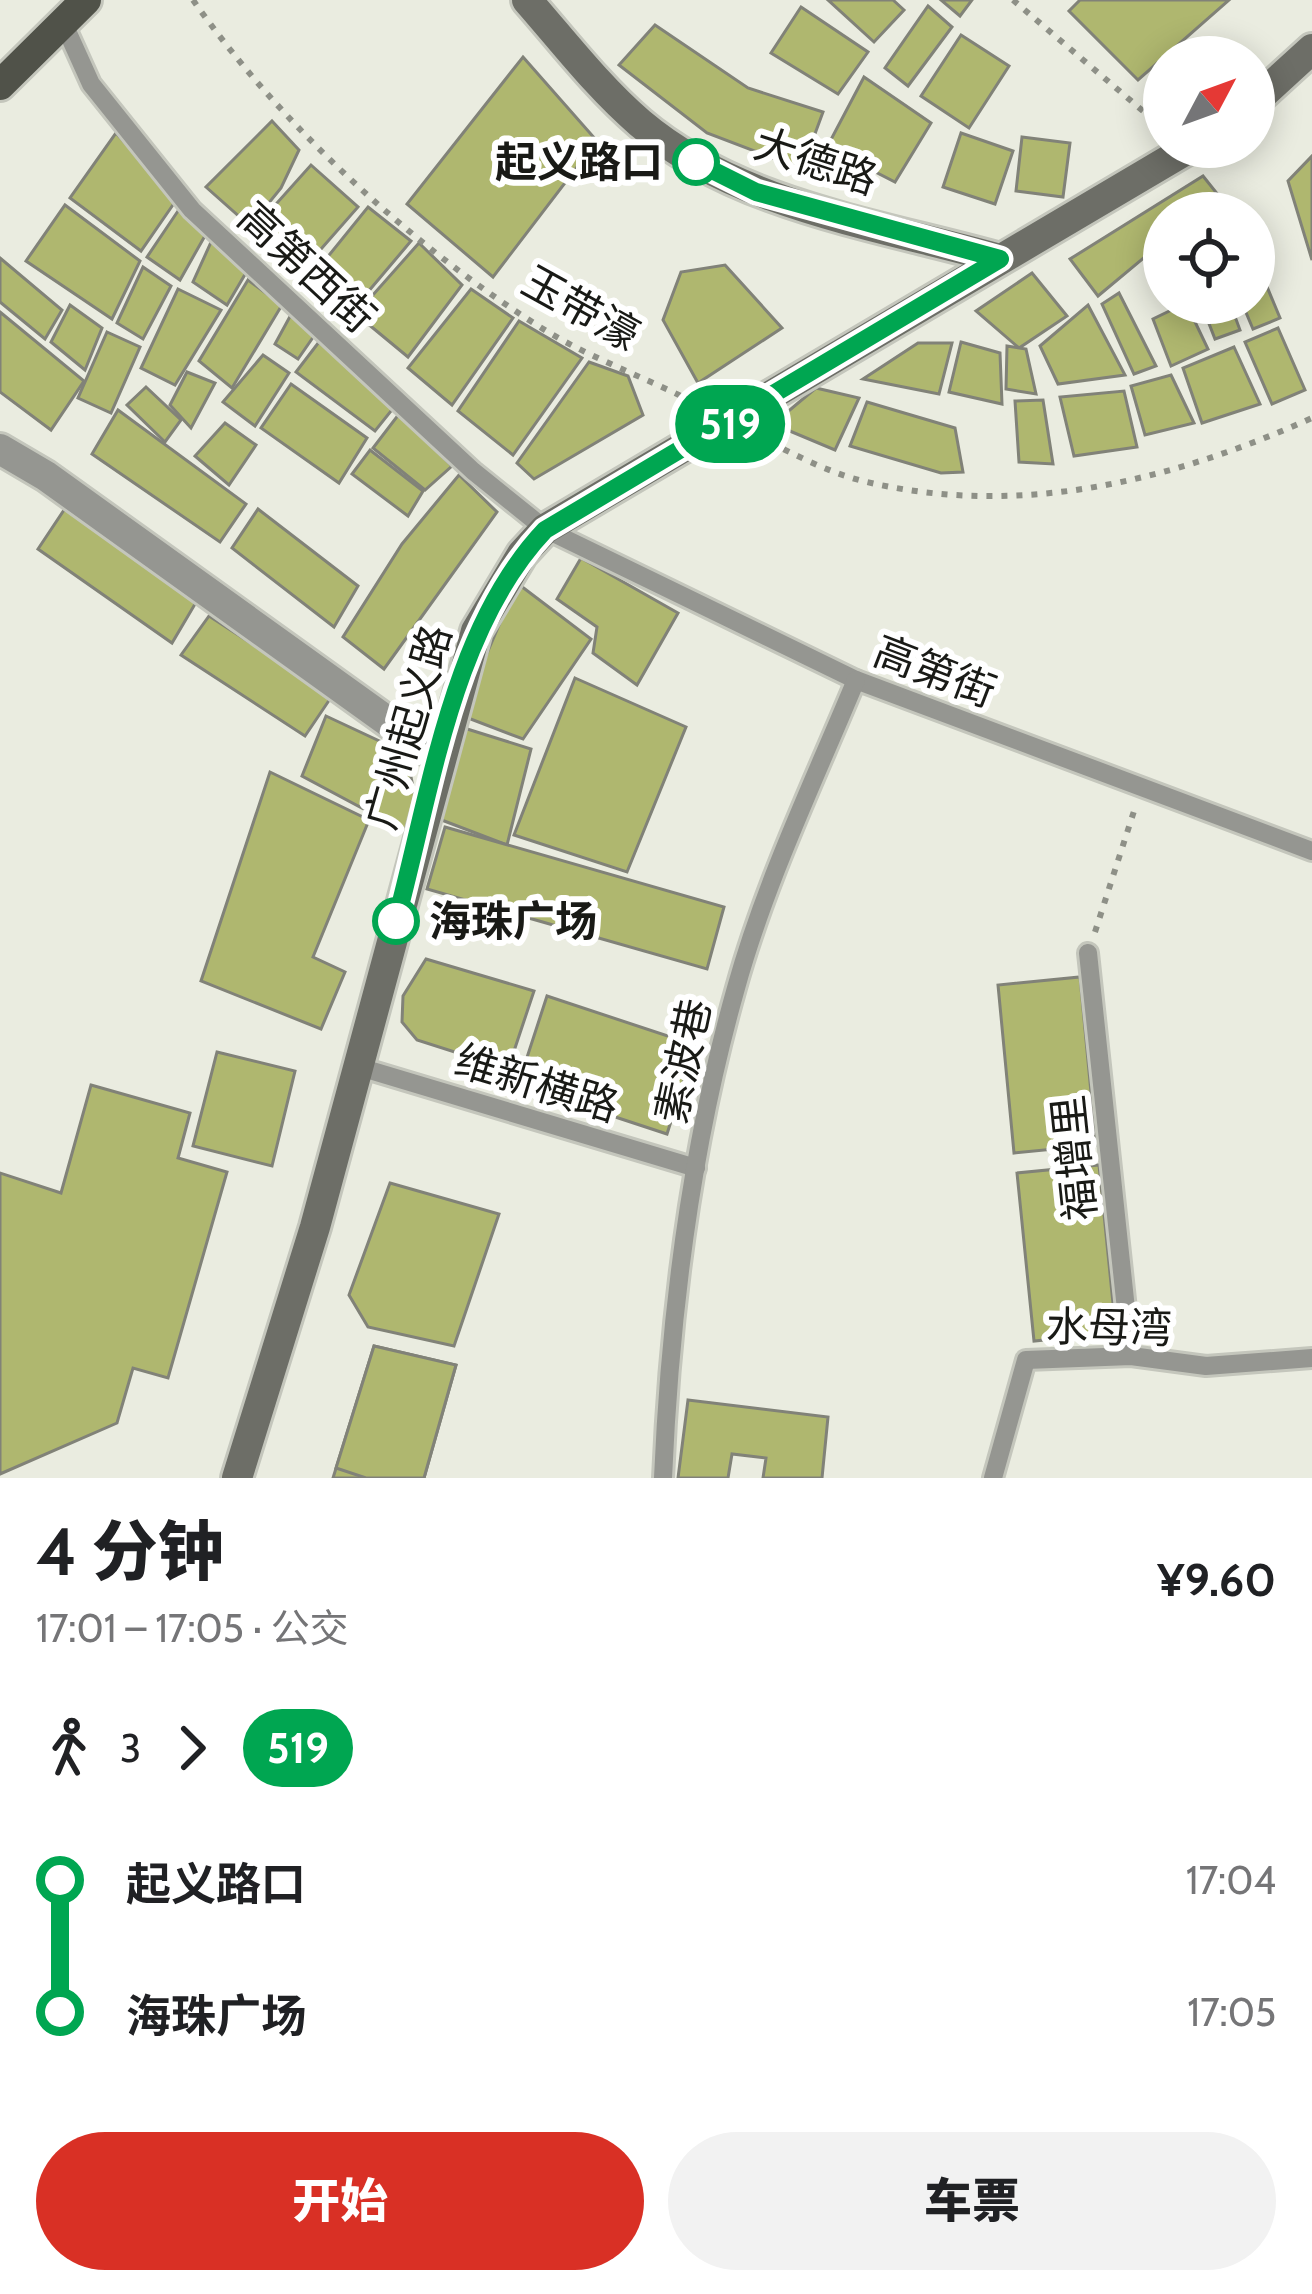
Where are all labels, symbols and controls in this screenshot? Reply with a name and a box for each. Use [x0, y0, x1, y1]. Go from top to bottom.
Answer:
north arrow [1143, 36, 1275, 168]
map controls [1143, 36, 1275, 324]
street label: 大德路 [748, 117, 884, 205]
place label: 起义路口 [495, 136, 663, 188]
marker: 起义路口 [674, 140, 718, 184]
street label: 高第西街 [228, 191, 386, 343]
button: locate [1143, 192, 1275, 324]
street label: 玉带濠 [513, 255, 649, 361]
line badge: 519 [661, 385, 799, 463]
text: 519 [699, 398, 761, 450]
street label: 广州起义路 [354, 619, 462, 835]
street label: 高第街 [867, 624, 1003, 718]
place label: 海珠广场 [429, 895, 597, 947]
marker: 海珠广场 [374, 899, 418, 943]
street label: 素波巷 [644, 994, 722, 1128]
street label: 维新横路 [449, 1034, 625, 1132]
street label: 福增里 [1042, 1093, 1106, 1223]
street label: 水母湾 [1046, 1300, 1172, 1354]
text: 4 分钟 [36, 1511, 224, 1592]
text: ¥9.60 [1157, 1553, 1276, 1607]
text: 17:01 – 17:05 · 公交 [36, 1604, 349, 1652]
icon: walk [36, 1715, 102, 1781]
icon: forward [159, 1715, 225, 1781]
text: 519 [267, 1722, 329, 1774]
text: 3 [120, 1724, 141, 1772]
text: 17:04 [1186, 1856, 1276, 1904]
text: 起义路口 [126, 1857, 306, 1911]
text: 17:05 [1187, 1988, 1276, 2036]
text: 海珠广场 [126, 1989, 306, 2043]
button: 开始 [36, 2132, 644, 2270]
button: 车票 [668, 2132, 1276, 2270]

